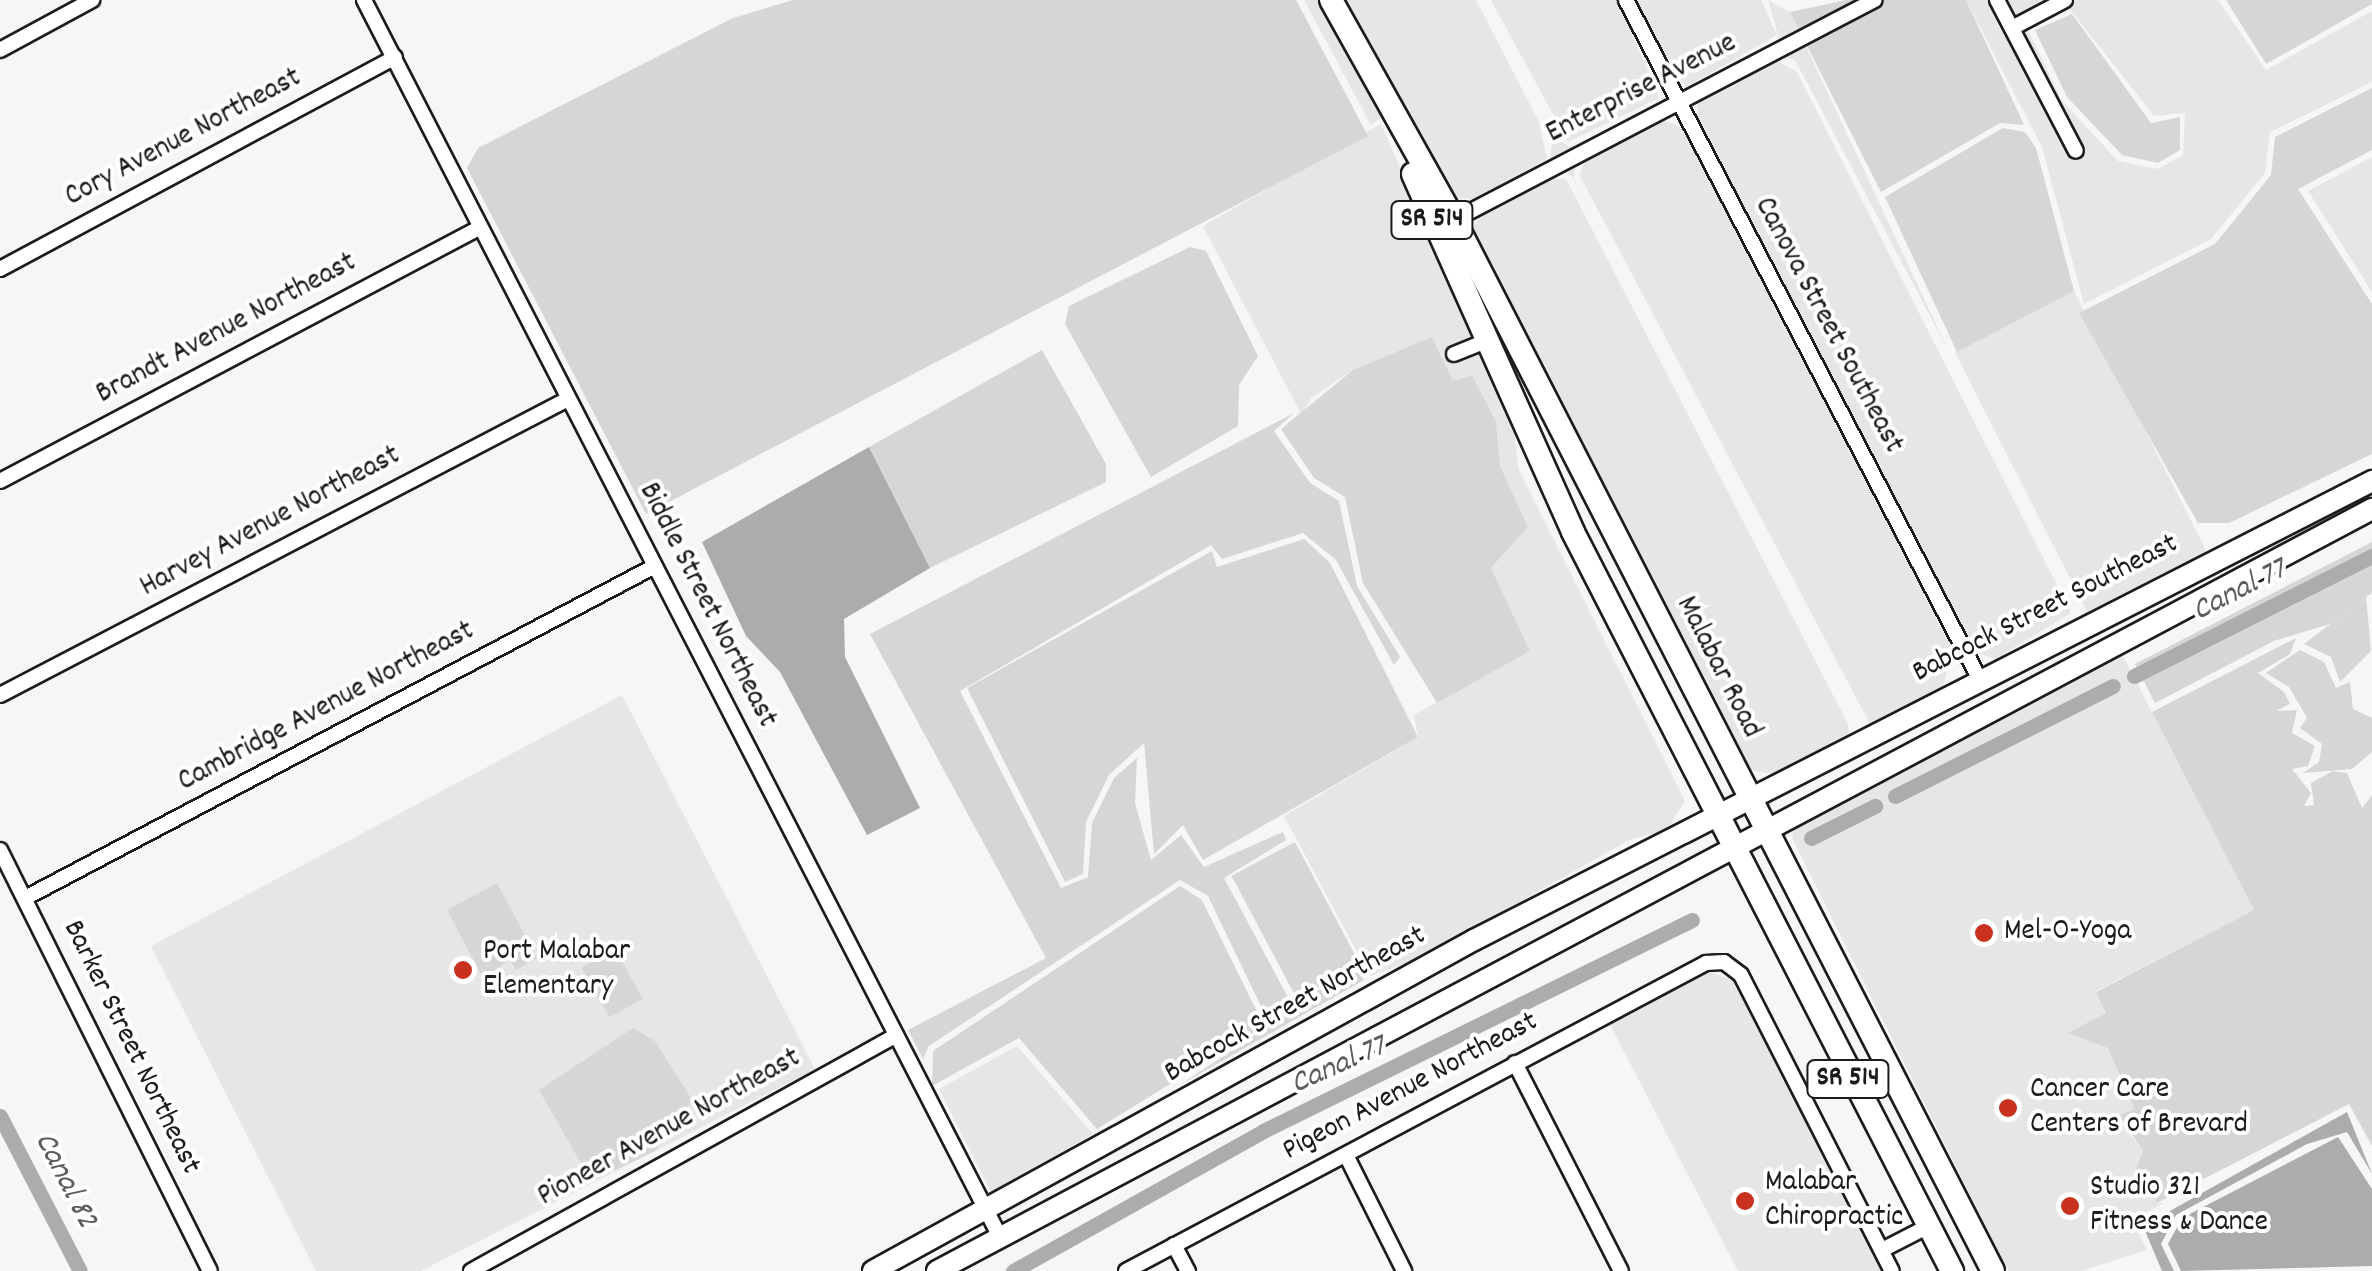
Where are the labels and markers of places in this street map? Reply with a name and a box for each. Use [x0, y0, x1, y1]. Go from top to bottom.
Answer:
place label: Mel-O-Yoga [2004, 915, 2131, 951]
marker: Mel-O-Yoga [1973, 922, 1995, 944]
place label: Port Malabar Elementary [483, 935, 630, 1006]
marker: Port Malabar Elementary [452, 959, 474, 981]
place label: Cancer Care Centers of Brevard [2030, 1073, 2248, 1144]
marker: Cancer Care Centers of Brevard [1995, 1095, 2021, 1121]
place label: Malabar Chiropractic [1765, 1166, 1903, 1236]
place label: Studio 321 Fitness & Dance [2090, 1171, 2268, 1242]
marker: Malabar Chiropractic [1734, 1190, 1756, 1212]
marker: Studio 321 Fitness & Dance [2059, 1195, 2081, 1217]

